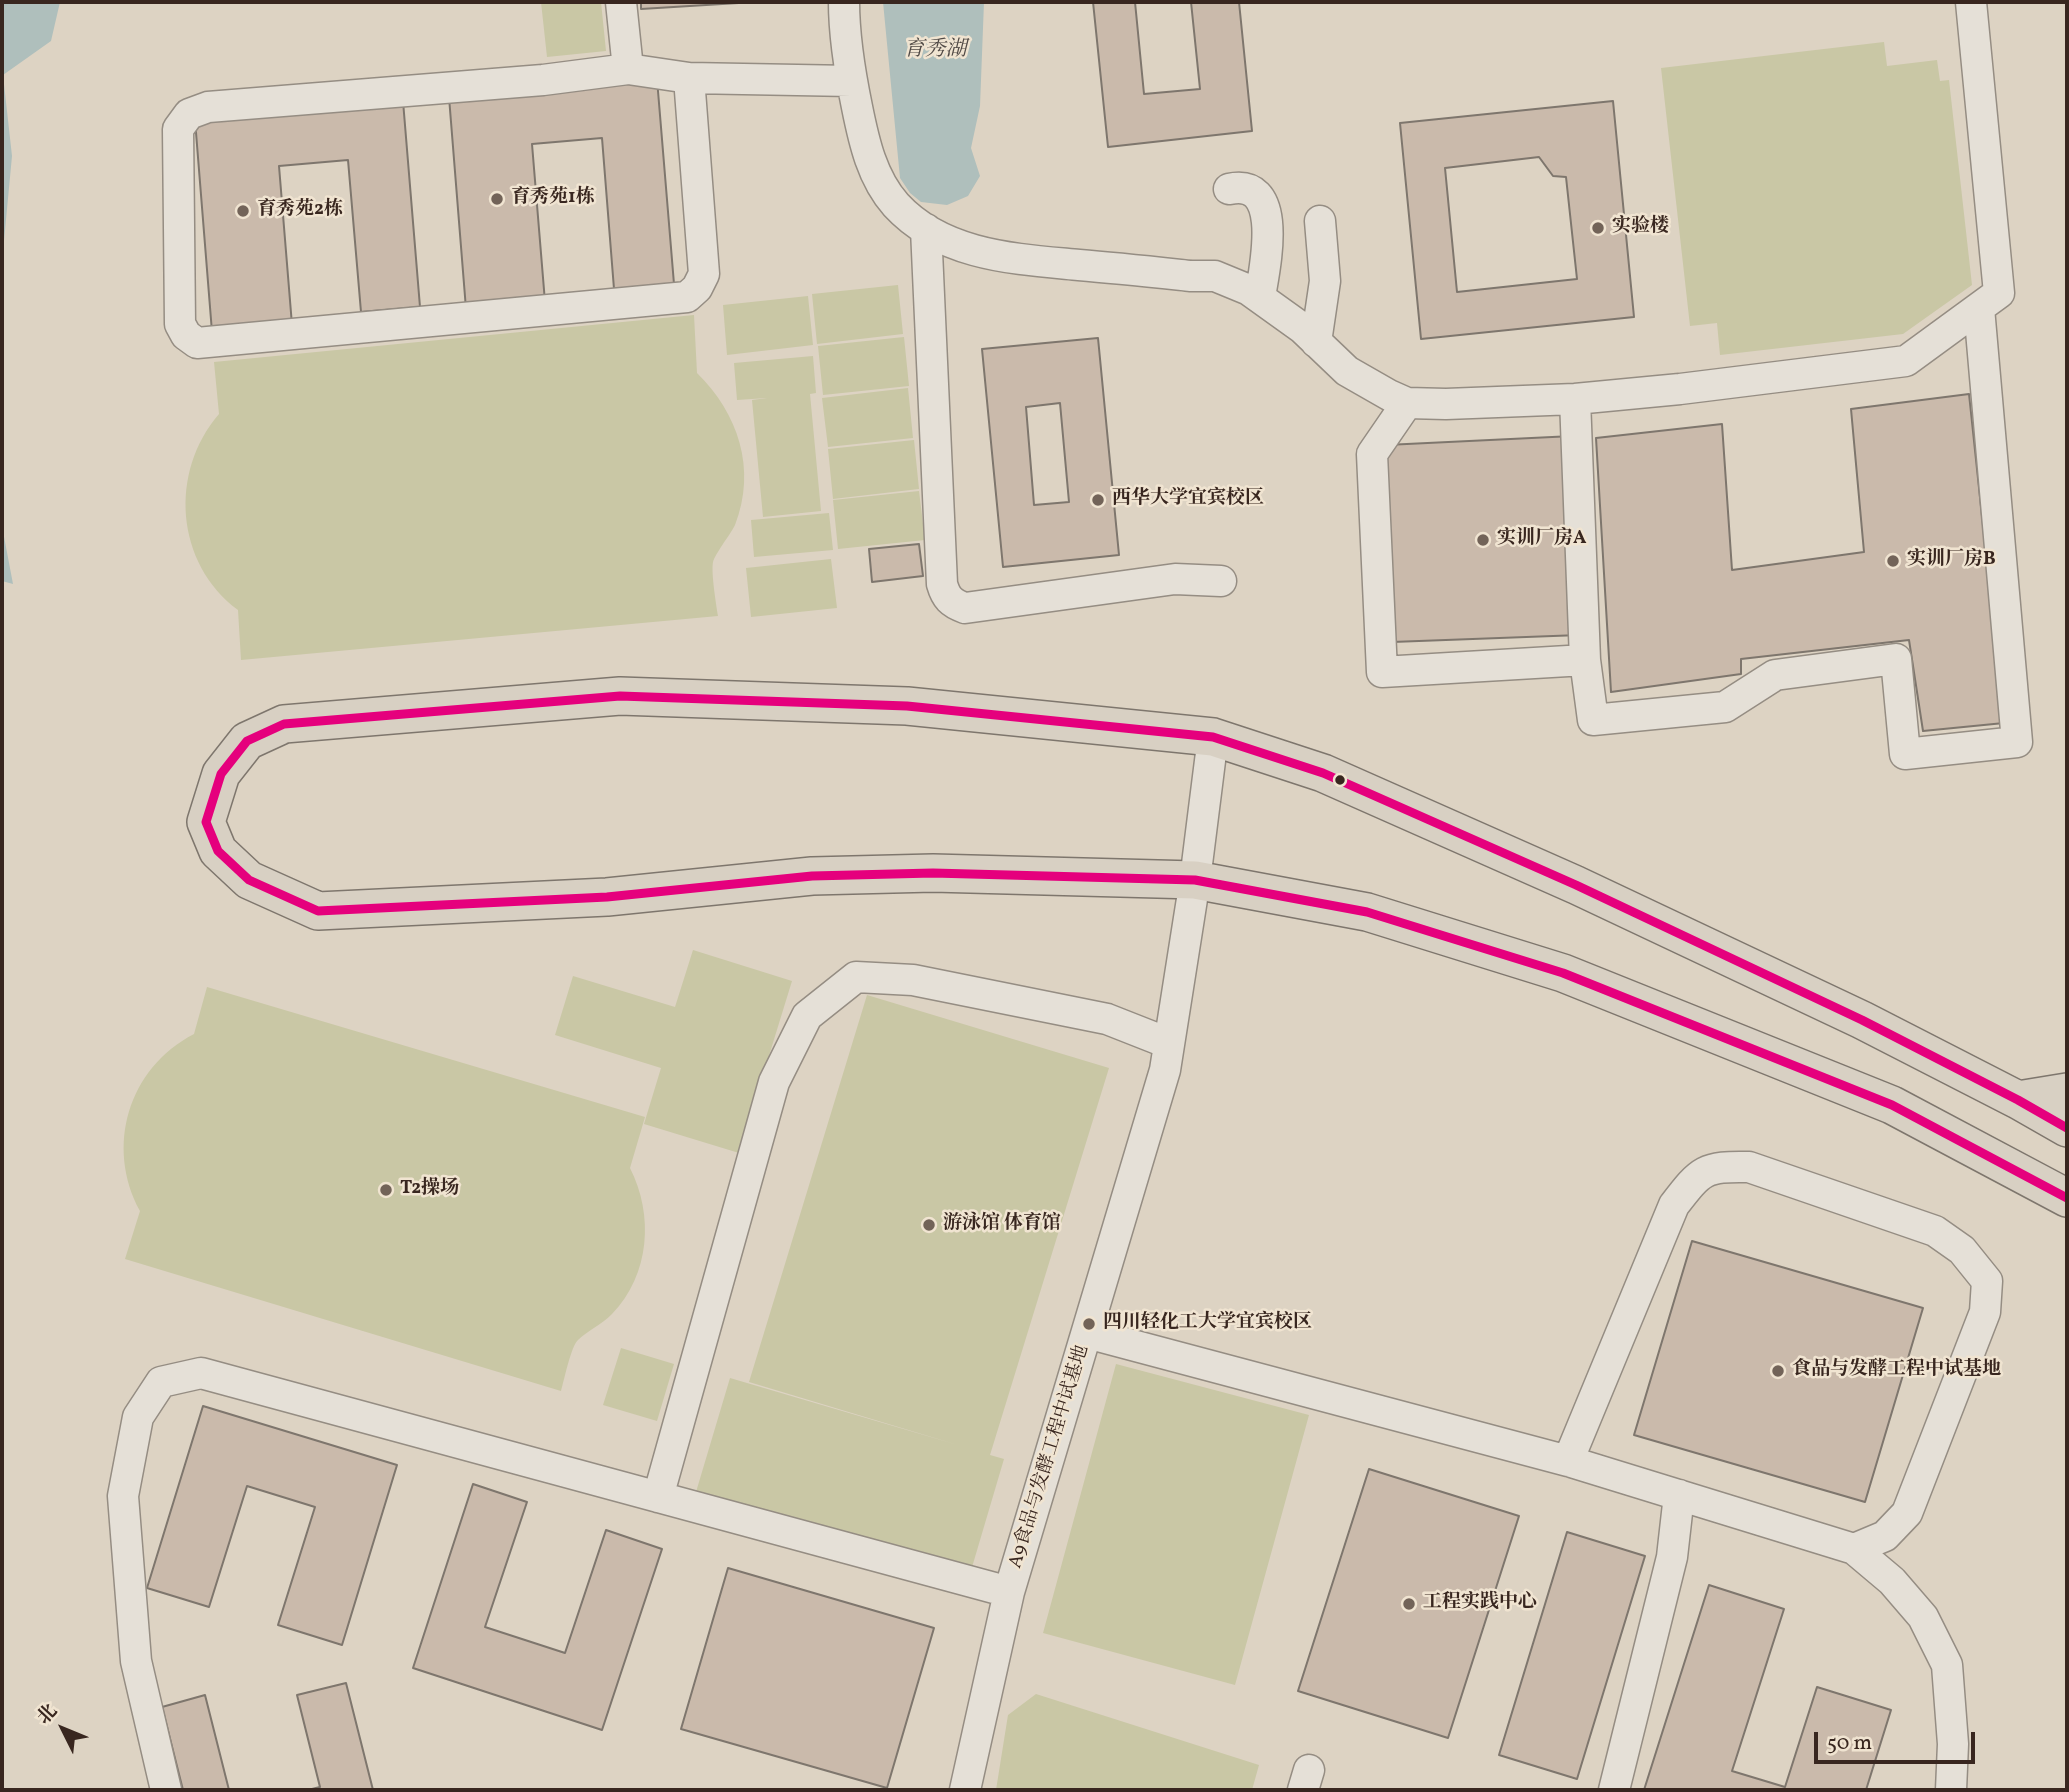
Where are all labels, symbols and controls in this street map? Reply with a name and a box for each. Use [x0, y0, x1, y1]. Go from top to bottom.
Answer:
water label: 育秀湖 [904, 38, 966, 64]
place label: 育秀苑1栋 [511, 188, 595, 210]
marker: 育秀苑1栋 [489, 191, 505, 207]
place label: 育秀苑2栋 [257, 200, 343, 222]
marker: 育秀苑2栋 [235, 203, 251, 219]
place label: 实验楼 [1612, 217, 1669, 239]
marker: 实验楼 [1590, 220, 1606, 236]
place label: 西华大学宜宾校区 [1112, 489, 1264, 511]
marker: 西华大学宜宾校区 [1090, 492, 1106, 508]
place label: 实训厂房A [1497, 529, 1587, 551]
marker: 实训厂房A [1475, 532, 1491, 548]
place label: 实训厂房B [1907, 550, 1996, 572]
marker: 实训厂房B [1885, 553, 1901, 569]
unlabelled marker [1333, 773, 1347, 787]
place label: T2操场 [400, 1179, 459, 1201]
marker: T2操场 [378, 1182, 394, 1198]
place label: 游泳馆 体育馆 [943, 1214, 1061, 1236]
marker: 游泳馆 体育馆 [921, 1217, 937, 1233]
place label: 四川轻化工大学宜宾校区 [1103, 1313, 1312, 1335]
marker: 四川轻化工大学宜宾校区 [1081, 1316, 1097, 1332]
street label: A9食品与发酵工程中试基地 [1005, 1343, 1095, 1571]
place label: 食品与发酵工程中试基地 [1792, 1360, 2001, 1382]
marker: 食品与发酵工程中试基地 [1770, 1363, 1786, 1379]
place label: 工程实践中心 [1423, 1593, 1537, 1615]
marker: 工程实践中心 [1401, 1596, 1417, 1612]
north arrow [28, 1694, 98, 1764]
text: 北 [32, 1699, 64, 1731]
scale bar [1817, 1718, 1978, 1762]
text: 50 m [1827, 1729, 1872, 1758]

